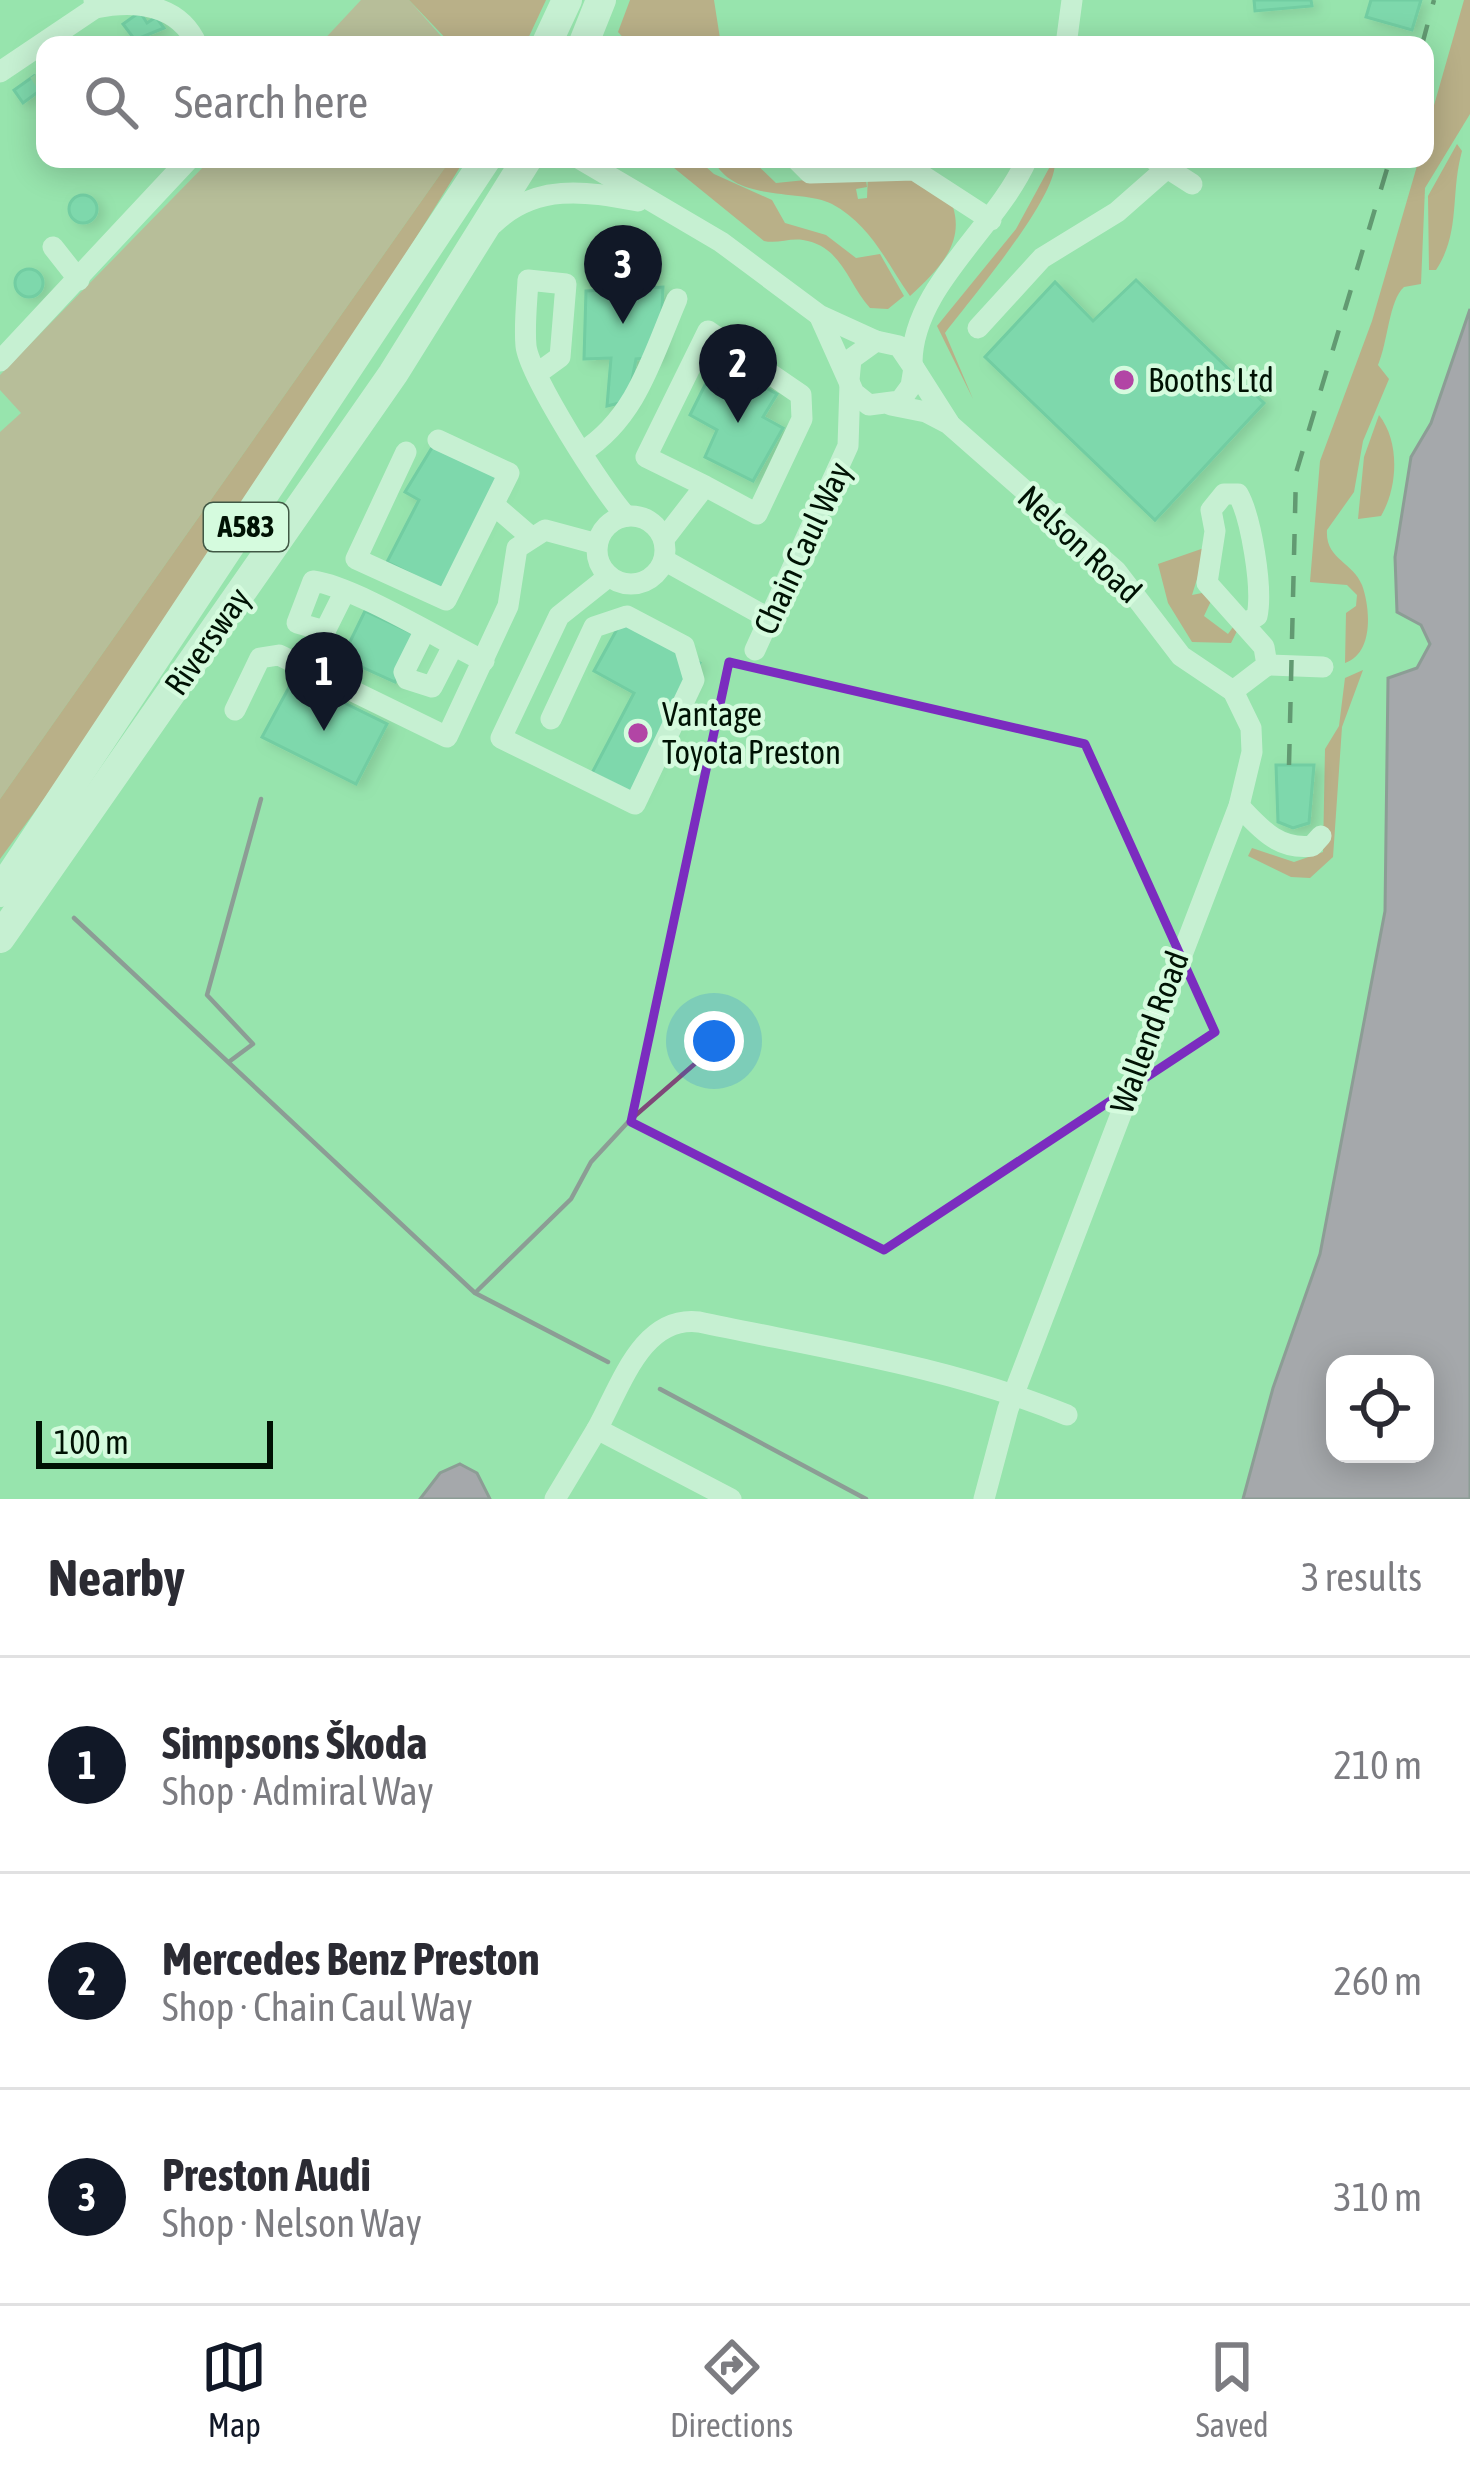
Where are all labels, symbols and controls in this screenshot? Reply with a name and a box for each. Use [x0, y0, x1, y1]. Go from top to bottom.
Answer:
search box [36, 36, 1434, 168]
icon: search [78, 69, 144, 135]
text: Search here [174, 76, 368, 128]
pin: 3 [584, 225, 662, 324]
pin: 2 [699, 324, 777, 423]
place label: Booths Ltd [1148, 361, 1274, 399]
marker: Booths Ltd [1111, 367, 1137, 393]
street label: Chain Caul Way [746, 456, 858, 640]
street label: Nelson Road [1011, 478, 1149, 610]
road number: A583 [204, 503, 288, 551]
street label: Riversway [156, 580, 258, 702]
pin: 1 [285, 632, 363, 731]
place label: Vantage Toyota Preston [662, 695, 841, 771]
marker: Vantage Toyota Preston [625, 720, 651, 746]
street label: Wallend Road [1102, 946, 1196, 1118]
your location [684, 1011, 744, 1071]
map controls [1326, 1355, 1434, 1463]
button: locate [1326, 1355, 1434, 1463]
scale bar [36, 1415, 273, 1468]
text: 100 m [54, 1423, 129, 1461]
text: Nearby [48, 1548, 185, 1607]
text: 3 results [1301, 1555, 1422, 1599]
text: Simpsons Škoda [162, 1717, 427, 1769]
text: 1 [78, 1743, 96, 1787]
text: 210 m [1334, 1743, 1422, 1787]
text: Shop · Admiral Way [162, 1769, 434, 1813]
text: Mercedes Benz Preston [162, 1933, 540, 1985]
text: 2 [78, 1959, 96, 2003]
text: 260 m [1334, 1959, 1422, 2003]
text: Shop · Chain Caul Way [162, 1985, 472, 2029]
text: Preston Audi [162, 2149, 371, 2201]
text: 3 [78, 2175, 96, 2219]
text: 310 m [1334, 2175, 1422, 2219]
text: Shop · Nelson Way [162, 2201, 422, 2245]
tab: Map [201, 2334, 267, 2444]
tab: Directions [670, 2334, 793, 2444]
tab: Saved [1196, 2334, 1269, 2444]

